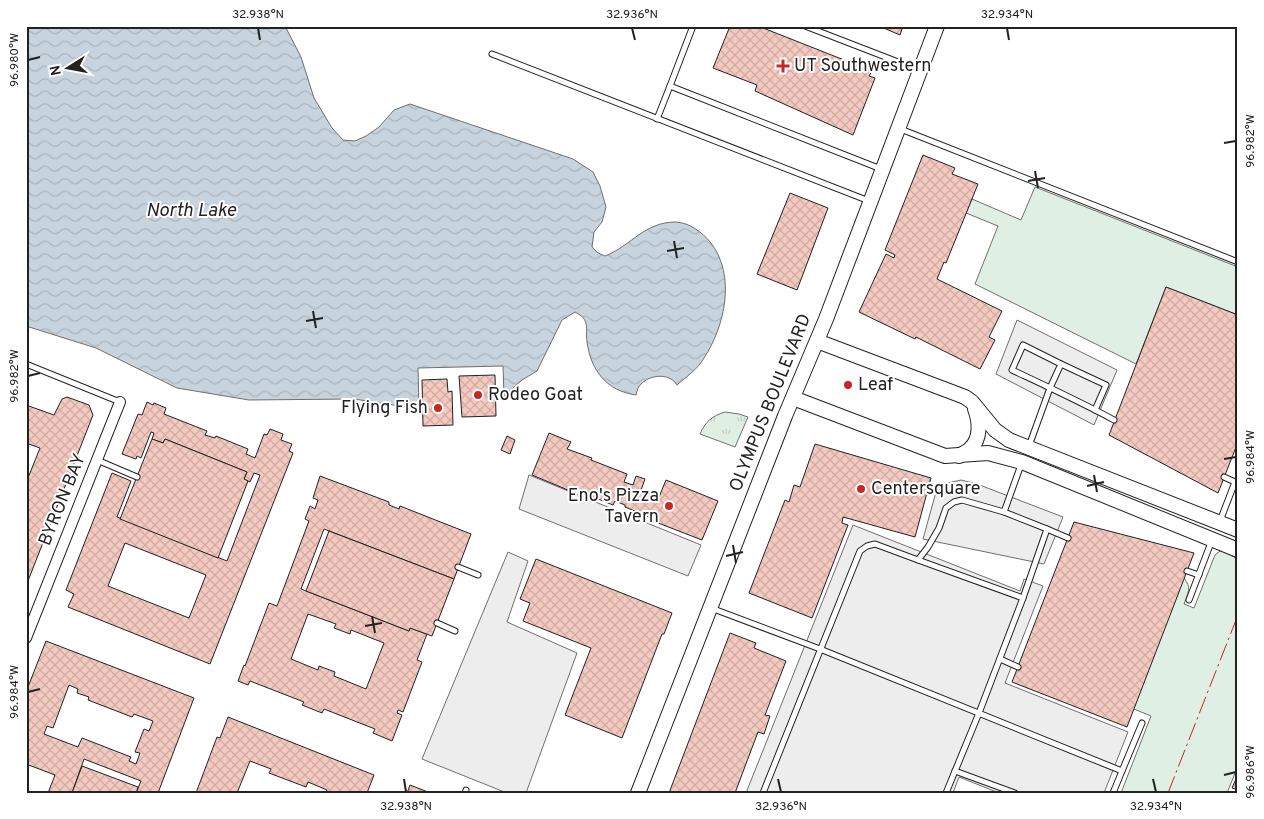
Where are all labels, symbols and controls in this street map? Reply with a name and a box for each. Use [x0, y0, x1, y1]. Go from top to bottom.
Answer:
text: 32.938°N [232, 7, 284, 23]
text: 32.936°N [606, 7, 658, 23]
text: 32.934°N [981, 7, 1033, 23]
text: 96.980°W [7, 33, 23, 87]
north arrow [42, 42, 92, 92]
place label: UT Southwestern [794, 55, 931, 78]
marker: UT Southwestern [776, 59, 790, 73]
text: N [47, 64, 66, 77]
text: 96.982°W [1243, 114, 1259, 168]
water label: North Lake [146, 199, 236, 223]
street label: OLYMPUS BOULEVARD [725, 311, 817, 495]
text: 96.982°W [7, 349, 23, 403]
place label: Leaf [858, 374, 893, 397]
marker: Leaf [842, 379, 854, 391]
place label: Rodeo Goat [488, 384, 583, 407]
marker: Rodeo Goat [472, 389, 484, 401]
place label: Flying Fish [341, 397, 428, 420]
marker: Flying Fish [432, 402, 444, 414]
text: 96.984°W [1243, 430, 1259, 484]
street label: BYRON BAY [34, 451, 92, 549]
place label: Centersquare [871, 478, 980, 501]
marker: Centersquare [855, 483, 867, 495]
place label: Eno's Pizza Tavern [568, 485, 659, 529]
marker: Eno's Pizza Tavern [663, 500, 675, 512]
text: 96.984°W [7, 665, 23, 719]
text: 96.986°W [1243, 745, 1259, 799]
text: 32.938°N [380, 799, 432, 815]
text: 32.936°N [755, 799, 807, 815]
text: 32.934°N [1130, 799, 1182, 815]

